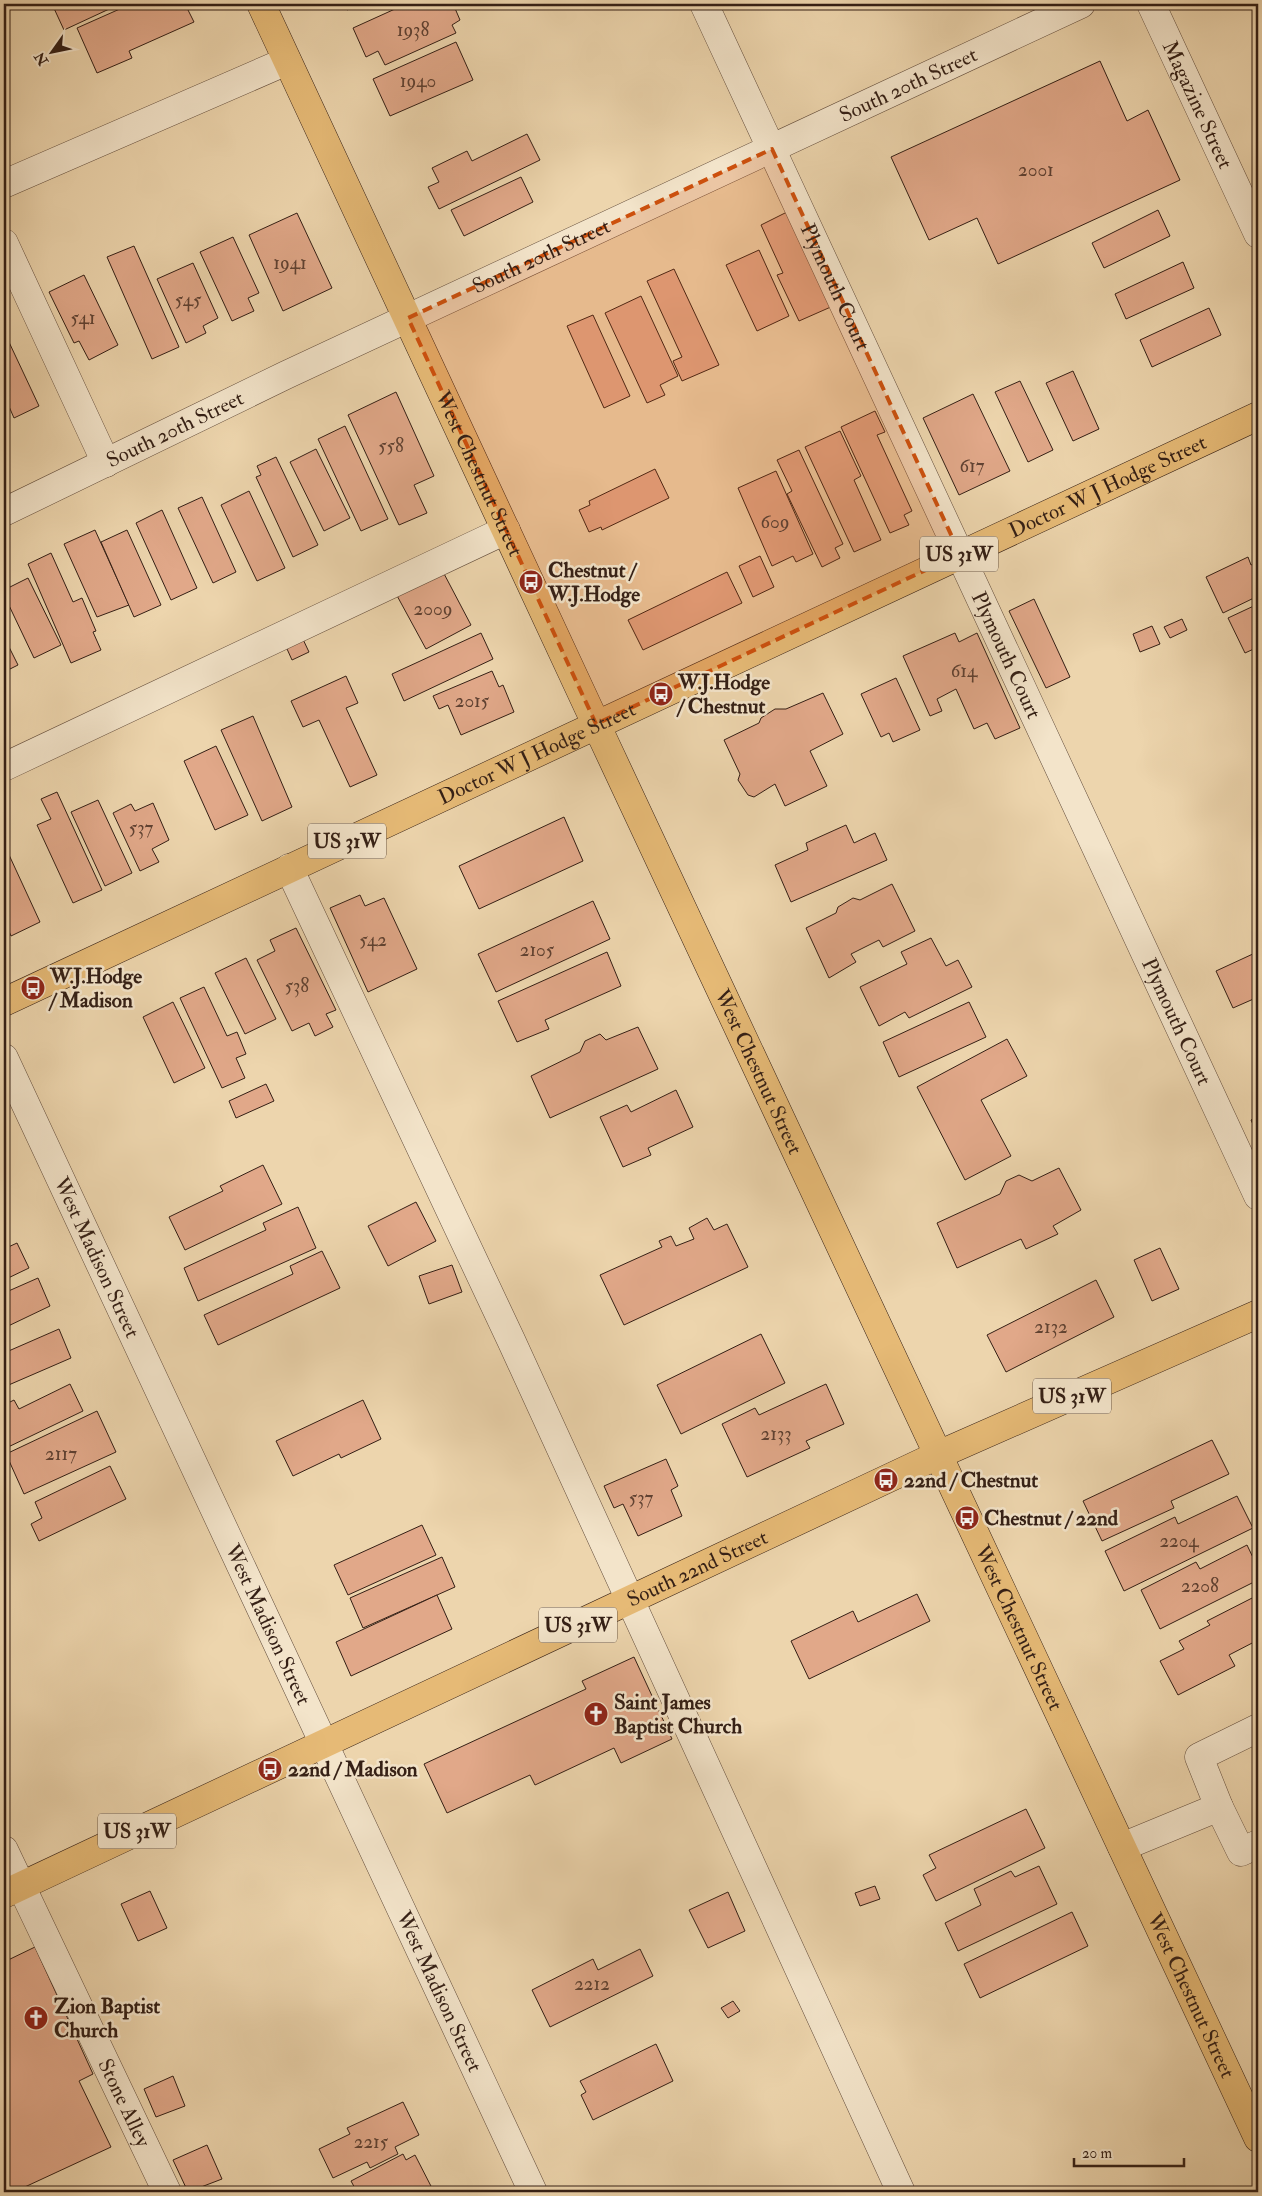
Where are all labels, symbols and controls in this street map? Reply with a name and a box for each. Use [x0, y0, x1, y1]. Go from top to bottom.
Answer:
house number: 1938 [397, 18, 429, 42]
north arrow [28, 28, 78, 78]
street label: Magazine Street [1156, 36, 1239, 173]
street label: South 20th Street [835, 41, 982, 129]
text: N [31, 49, 53, 70]
house number: 1940 [400, 69, 436, 93]
house number: 2001 [1018, 158, 1054, 182]
street label: South 20th Street [468, 213, 615, 300]
street label: Plymouth Court [794, 219, 876, 355]
house number: 1941 [273, 251, 307, 275]
house number: 545 [175, 288, 202, 312]
house number: 541 [71, 306, 95, 330]
street label: South 20th Street [102, 385, 248, 474]
street label: West Chestnut Street [429, 386, 529, 561]
street label: Doctor W J Hodge Street [1004, 429, 1211, 545]
house number: 558 [378, 434, 404, 458]
house number: 617 [959, 454, 985, 478]
house number: 609 [760, 510, 790, 534]
road number: US 31W [920, 536, 998, 572]
place label: Chestnut / W.J.Hodge [547, 557, 640, 608]
bus stop icon: Chestnut / W.J.Hodge [518, 569, 544, 595]
street label: Plymouth Court [965, 587, 1047, 723]
house number: 2009 [414, 597, 452, 621]
house number: 614 [951, 659, 978, 683]
place label: W.J.Hodge / Chestnut [676, 669, 770, 720]
bus stop icon: W.J.Hodge / Chestnut [648, 681, 674, 707]
house number: 2015 [455, 689, 490, 713]
street label: Doctor W J Hodge Street [434, 696, 640, 811]
house number: 537 [129, 816, 153, 840]
road number: US 31W [308, 824, 386, 858]
house number: 542 [359, 928, 387, 952]
house number: 2105 [520, 938, 555, 962]
street label: Plymouth Court [1135, 954, 1218, 1090]
place label: W.J.Hodge / Madison [48, 963, 142, 1014]
house number: 538 [285, 974, 309, 998]
bus stop icon: W.J.Hodge / Madison [20, 975, 46, 1001]
street label: West Chestnut Street [708, 984, 809, 1159]
street label: West Madison Street [47, 1172, 146, 1343]
house number: 2132 [1034, 1315, 1068, 1339]
road number: US 31W [1033, 1378, 1111, 1414]
house number: 2133 [761, 1422, 792, 1446]
house number: 2117 [45, 1442, 77, 1466]
bus stop icon: 22nd / Chestnut [873, 1467, 899, 1493]
place label: 22nd / Chestnut [904, 1467, 1038, 1494]
house number: 537 [629, 1486, 653, 1510]
bus stop icon: Chestnut / 22nd [954, 1505, 980, 1531]
place label: Chestnut / 22nd [984, 1505, 1119, 1532]
street label: South 22nd Street [623, 1524, 772, 1613]
house number: 2204 [1159, 1529, 1199, 1553]
street label: West Madison Street [218, 1539, 317, 1710]
street label: West Chestnut Street [968, 1540, 1069, 1715]
house number: 2208 [1181, 1574, 1219, 1598]
road number: US 31W [539, 1608, 617, 1642]
place label: Saint James Baptist Church [614, 1689, 742, 1740]
church icon: Saint James Baptist Church [583, 1701, 609, 1727]
bus stop icon: 22nd / Madison [257, 1756, 283, 1782]
place label: 22nd / Madison [288, 1756, 418, 1783]
road number: US 31W [98, 1814, 176, 1848]
street label: West Madison Street [389, 1906, 488, 2077]
street label: West Chestnut Street [1140, 1908, 1241, 2083]
house number: 2212 [574, 1972, 610, 1996]
place label: Zion Baptist Church [54, 1993, 160, 2044]
church icon: Zion Baptist Church [23, 2005, 49, 2031]
street label: Stone Alley [91, 2054, 157, 2152]
house number: 2215 [354, 2130, 389, 2154]
scale bar [1074, 2136, 1184, 2168]
text: 20 m [1082, 2144, 1112, 2163]

